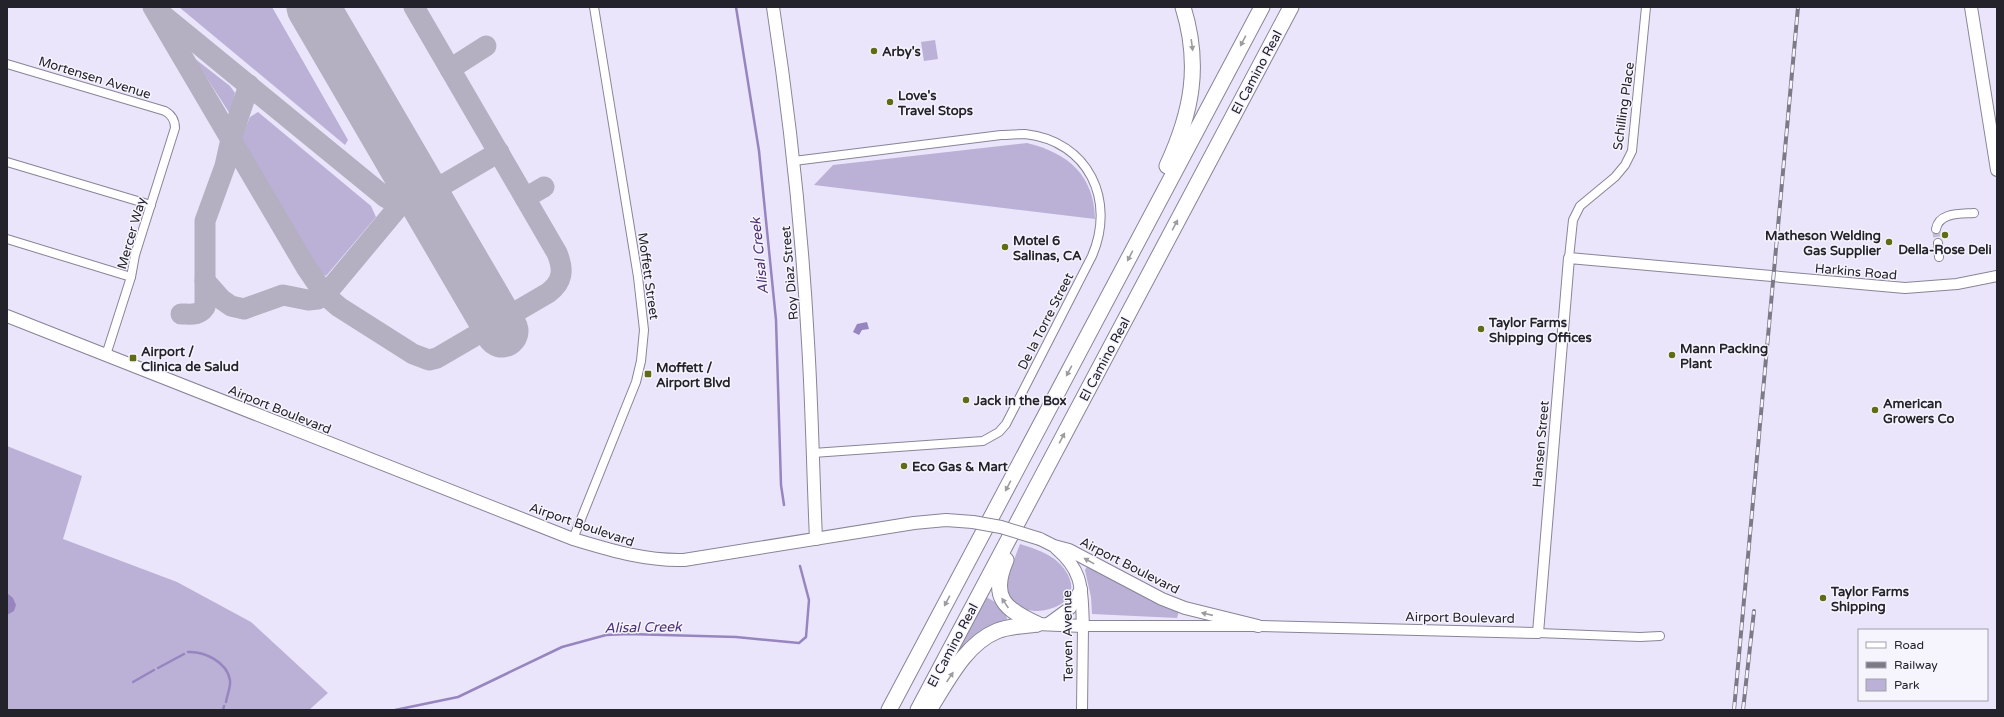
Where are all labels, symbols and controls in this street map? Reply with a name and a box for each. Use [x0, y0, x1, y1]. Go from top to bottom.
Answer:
street label: El Camino Real [1228, 28, 1286, 117]
one-way arrow [1240, 36, 1247, 47]
one-way arrow [1189, 39, 1195, 51]
place label: Arby's [882, 44, 921, 60]
marker: Arby's [869, 46, 879, 56]
street label: Mortensen Avenue [36, 53, 153, 103]
street label: Schilling Place [1610, 61, 1638, 151]
place label: Love's Travel Stops [897, 88, 973, 119]
marker: Love's Travel Stops [885, 97, 895, 107]
street label: Mercer Way [114, 196, 150, 271]
water label: Alisal Creek [747, 215, 772, 295]
one-way arrow [1172, 219, 1178, 230]
street label: Roy Diaz Street [778, 225, 802, 321]
place label: Matheson Welding Gas Supplier [1765, 228, 1882, 259]
marker: Della-Rose Deli [1940, 230, 1950, 240]
street label: Moffett Street [634, 232, 662, 321]
place label: Motel 6 Salinas, CA [1013, 233, 1082, 264]
marker: Matheson Welding Gas Supplier [1884, 237, 1894, 247]
marker: Motel 6 Salinas, CA [1000, 242, 1010, 252]
place label: Della-Rose Deli [1898, 242, 1992, 258]
one-way arrow [1127, 250, 1133, 262]
street label: Harkins Road [1814, 260, 1898, 284]
street label: De la Torre Street [1015, 270, 1077, 373]
street label: El Camino Real [1076, 315, 1134, 404]
place label: Taylor Farms Shipping Offices [1488, 315, 1592, 346]
marker: Taylor Farms Shipping Offices [1476, 324, 1486, 334]
place label: Mann Packing Plant [1680, 341, 1768, 372]
place label: Airport / Clinica de Salud [141, 344, 239, 375]
marker: Mann Packing Plant [1667, 350, 1677, 360]
marker: Airport / Clinica de Salud [128, 353, 138, 363]
place label: Moffett / Airport Blvd [656, 360, 730, 391]
one-way arrow [1066, 365, 1073, 377]
marker: Moffett / Airport Blvd [643, 369, 653, 379]
street label: Airport Boulevard [226, 382, 333, 438]
place label: Jack in the Box [973, 393, 1067, 409]
marker: Jack in the Box [961, 395, 971, 405]
place label: American Growers Co [1883, 396, 1954, 427]
street label: Hansen Street [1529, 400, 1553, 488]
marker: American Growers Co [1870, 405, 1880, 415]
one-way arrow [1059, 433, 1065, 444]
place label: Eco Gas & Mart [912, 459, 1008, 475]
marker: Eco Gas & Mart [899, 461, 909, 471]
one-way arrow [1005, 480, 1012, 492]
street label: Airport Boulevard [527, 500, 636, 550]
street label: Airport Boulevard [1077, 534, 1182, 598]
one-way arrow [1083, 557, 1095, 564]
place label: Taylor Farms Shipping [1830, 584, 1909, 615]
street label: Terven Avenue [1059, 590, 1077, 682]
marker: Taylor Farms Shipping [1818, 593, 1828, 603]
one-way arrow [944, 595, 951, 607]
one-way arrow [1001, 598, 1009, 608]
street label: El Camino Real [924, 601, 982, 690]
street label: Airport Boulevard [1405, 609, 1515, 627]
one-way arrow [1201, 610, 1213, 616]
water label: Alisal Creek [604, 618, 683, 637]
legend [1858, 629, 1988, 701]
text: Road [1894, 638, 1924, 652]
text: Railway [1894, 658, 1938, 672]
one-way arrow [946, 672, 954, 683]
text: Park [1894, 678, 1920, 692]

